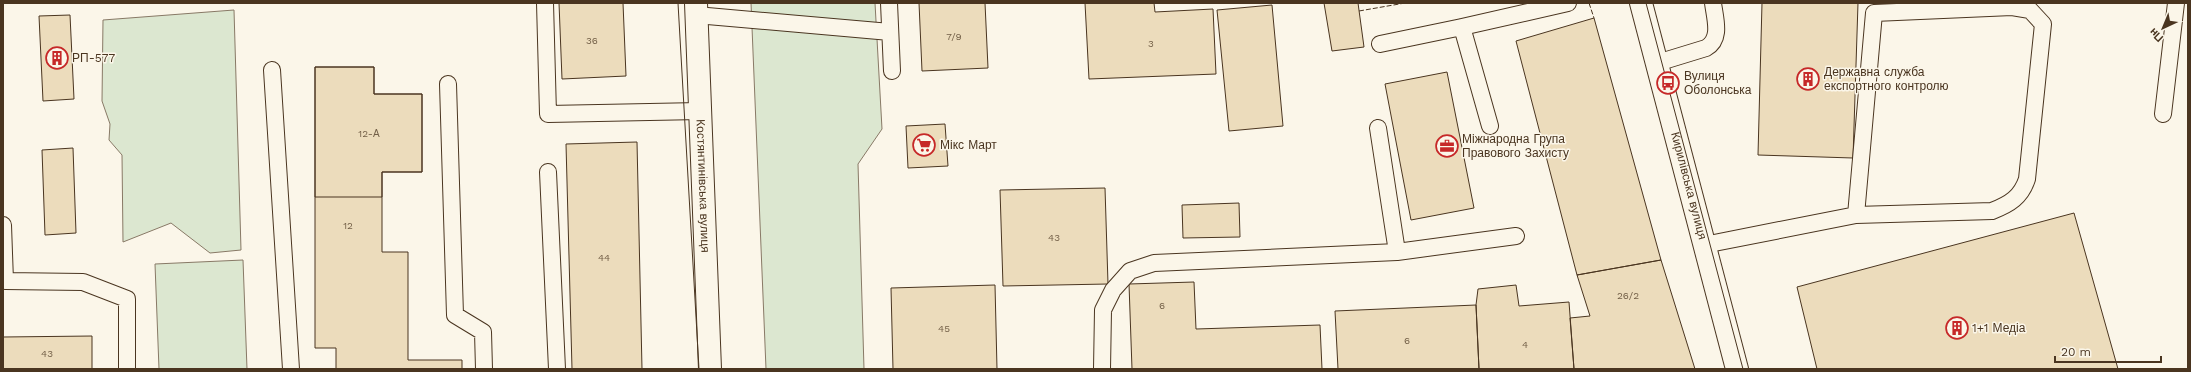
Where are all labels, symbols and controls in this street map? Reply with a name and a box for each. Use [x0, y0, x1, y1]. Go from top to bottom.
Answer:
north arrow [2143, 8, 2183, 48]
text: Пн [2147, 25, 2166, 45]
house number: 7/9 [946, 31, 962, 42]
house number: 36 [586, 35, 598, 46]
house number: 3 [1148, 38, 1154, 49]
building icon: РП-577 [44, 45, 70, 71]
place label: РП-577 [72, 51, 115, 65]
place label: Державна служба експортного контролю [1824, 65, 1949, 93]
building icon: Державна служба експортного контролю [1795, 66, 1821, 92]
place label: Вулиця Оболонська [1684, 69, 1752, 97]
bus stop icon: Вулиця Оболонська [1655, 70, 1681, 96]
street label: Костянтинівська вулиця [693, 119, 713, 253]
house number: 12-А [358, 128, 380, 139]
street label: Кирилівська вулиця [1668, 131, 1710, 241]
supermarket icon: Мікс Март [911, 132, 937, 158]
place label: Міжнародна Група Правового Захисту [1462, 132, 1569, 160]
office icon: Міжнародна Група Правового Захисту [1434, 133, 1460, 159]
place label: Мікс Март [940, 138, 997, 152]
house number: 12 [343, 220, 353, 231]
house number: 43 [1048, 232, 1060, 243]
house number: 44 [598, 252, 610, 263]
house number: 26/2 [1617, 290, 1639, 301]
house number: 6 [1159, 300, 1165, 311]
building icon: 1+1 Медіа [1944, 315, 1970, 341]
place label: 1+1 Медіа [1972, 321, 2026, 335]
house number: 45 [938, 323, 950, 334]
house number: 6 [1404, 335, 1410, 346]
scale bar [2055, 338, 2161, 364]
house number: 4 [1522, 339, 1528, 350]
text: 20 m [2061, 345, 2091, 359]
house number: 43 [41, 348, 53, 359]

